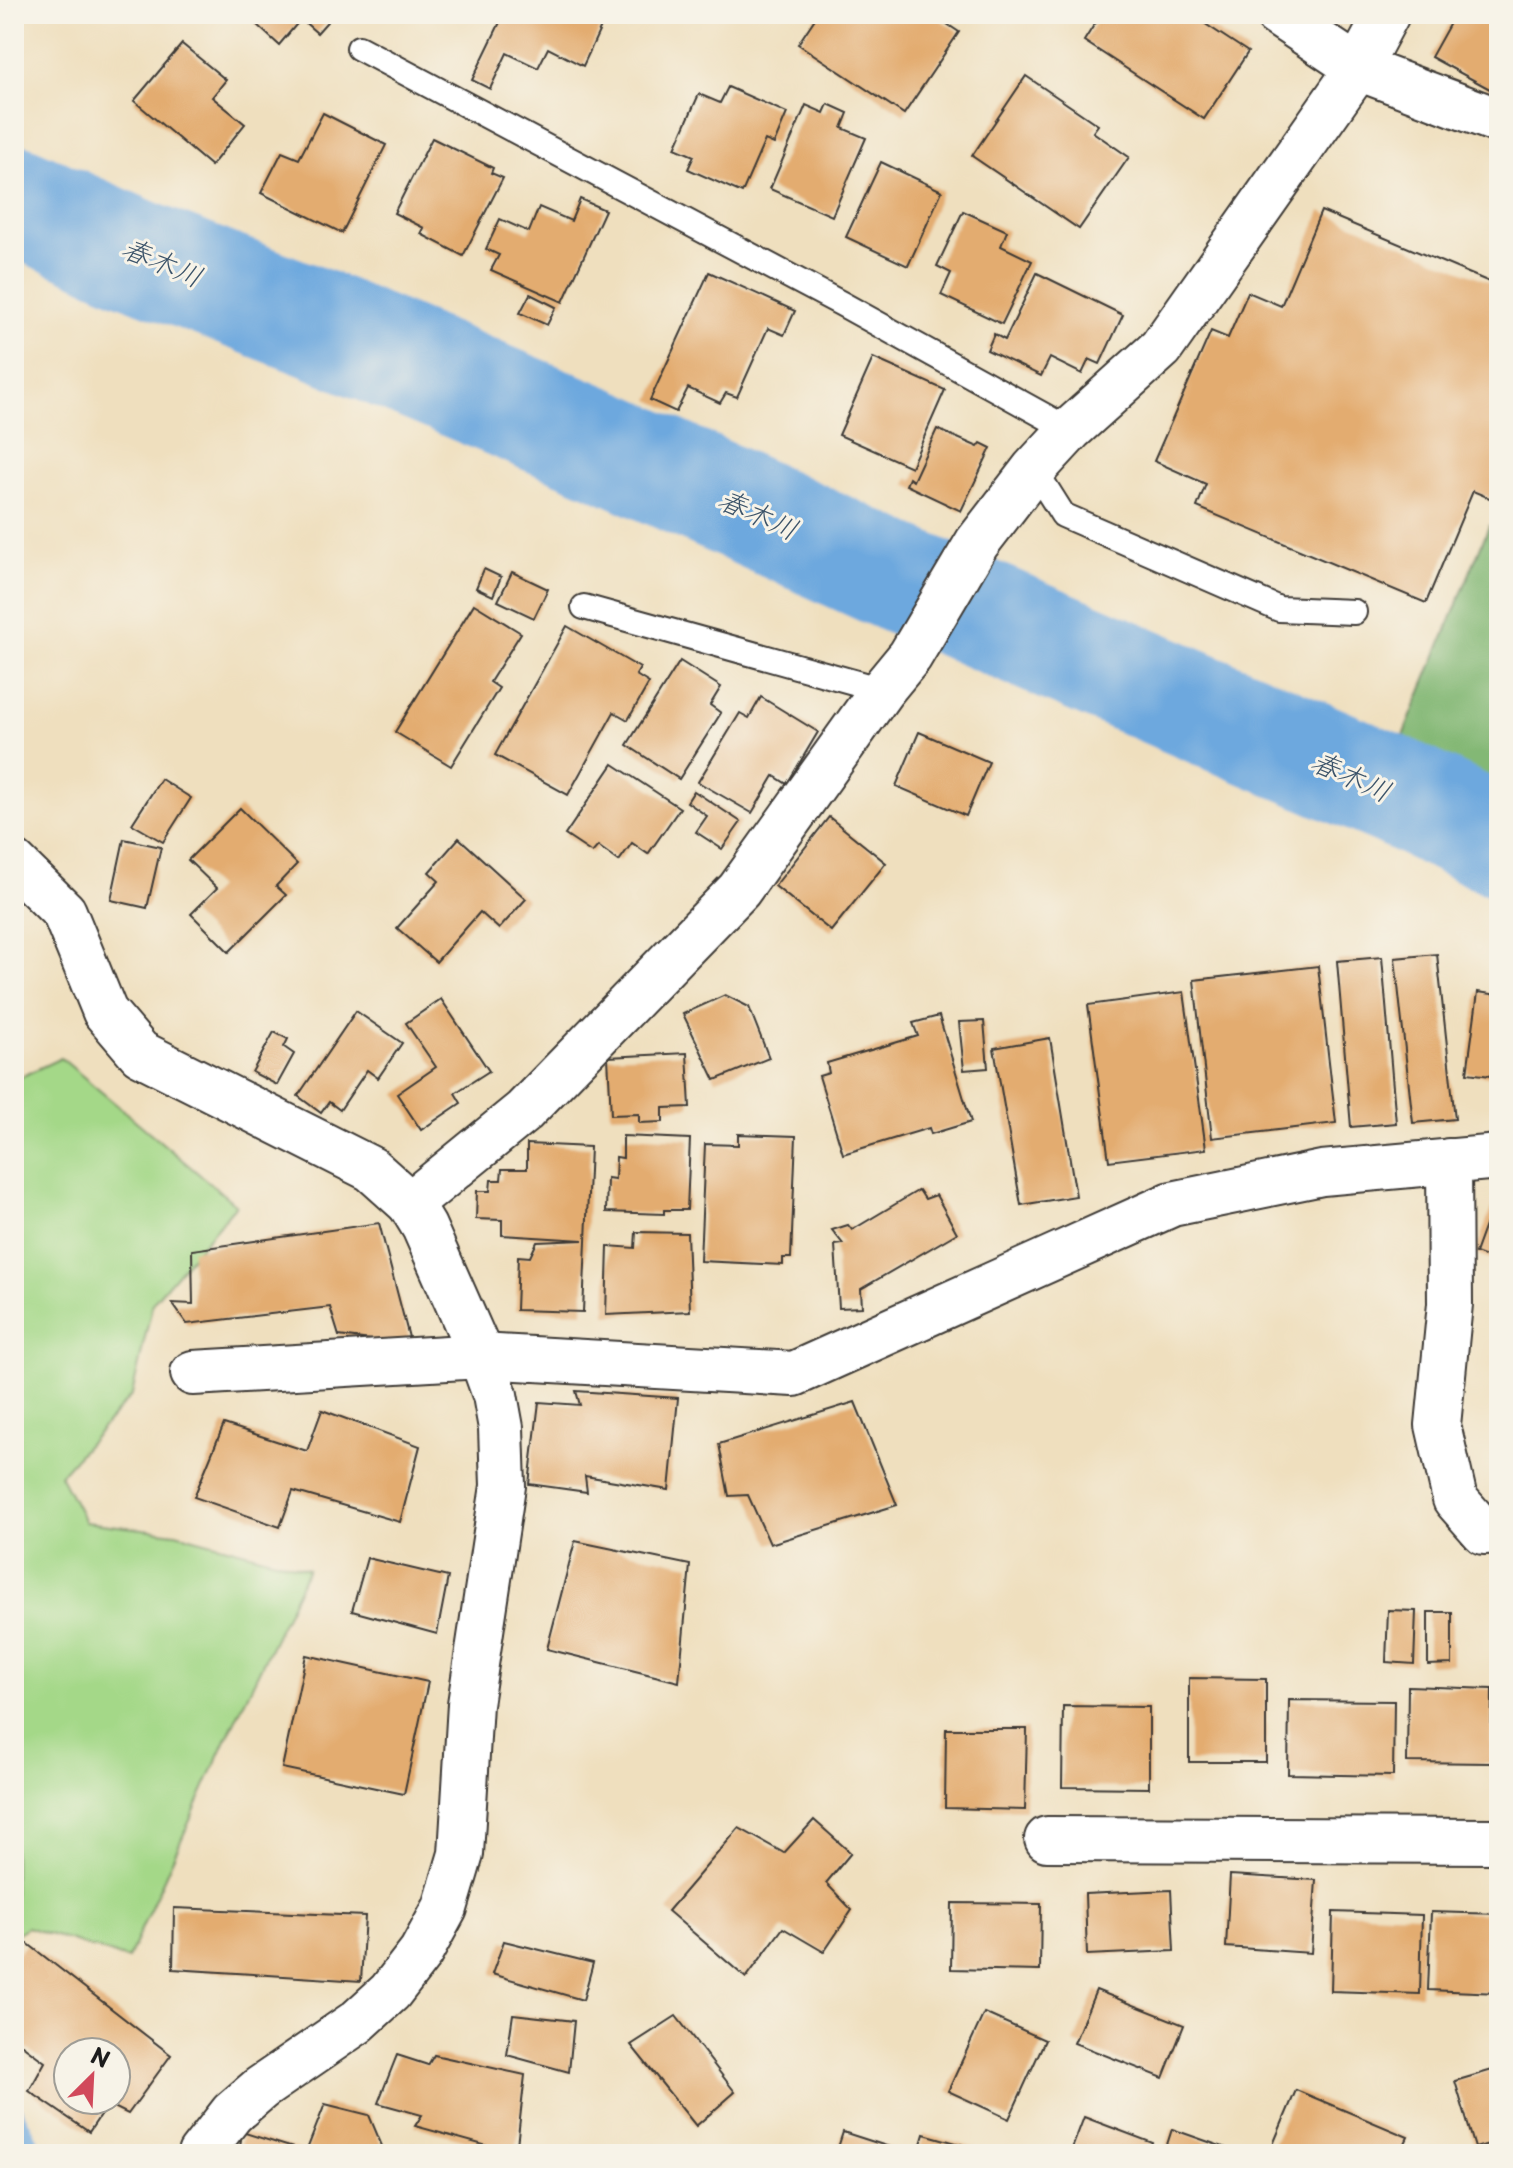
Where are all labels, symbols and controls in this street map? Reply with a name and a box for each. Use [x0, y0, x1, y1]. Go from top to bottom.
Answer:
water label: 春木川 [116, 225, 210, 297]
water label: 春木川 [712, 476, 806, 550]
water label: 春木川 [1305, 738, 1399, 812]
north arrow [52, 2036, 132, 2116]
text: N [86, 2038, 115, 2075]

